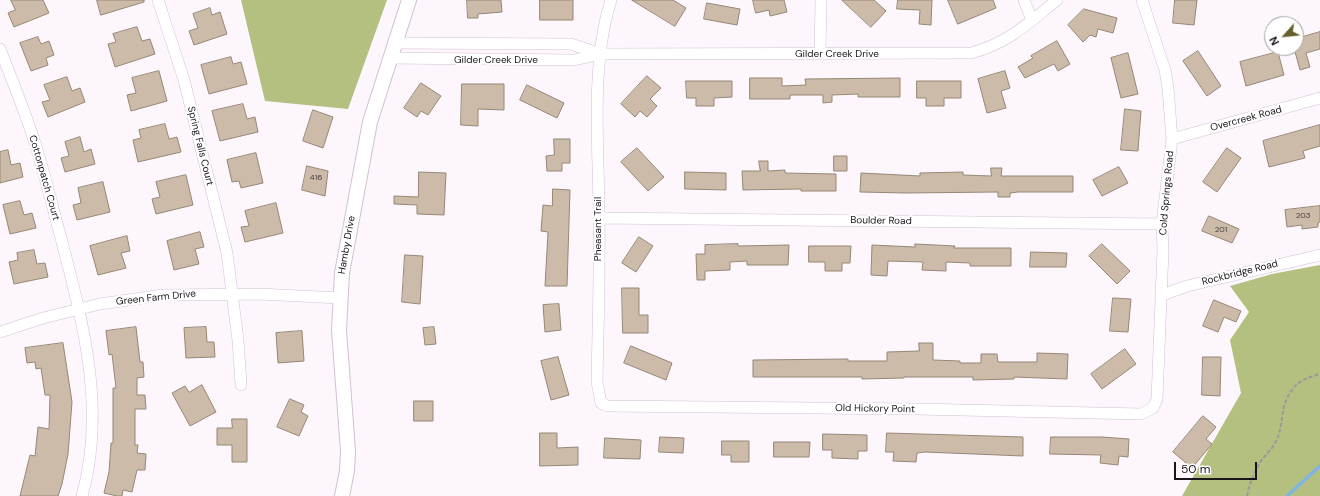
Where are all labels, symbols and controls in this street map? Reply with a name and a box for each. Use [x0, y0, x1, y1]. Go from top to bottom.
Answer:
north arrow [1264, 16, 1304, 56]
text: N [1266, 34, 1282, 48]
street label: Gilder Creek Drive [795, 48, 879, 60]
street label: Gilder Creek Drive [454, 54, 538, 66]
street label: Overcreek Road [1209, 104, 1283, 134]
street label: Spring Falls Court [184, 105, 216, 187]
street label: Cottonpatch Court [26, 134, 62, 222]
street label: Cold Springs Road [1157, 150, 1177, 236]
house number: 416 [310, 173, 322, 183]
street label: Pheasant Trail [592, 197, 604, 261]
house number: 203 [1296, 211, 1310, 221]
street label: Boulder Road [850, 214, 912, 228]
street label: Hamby Drive [336, 215, 358, 275]
house number: 201 [1215, 225, 1227, 235]
street label: Rockbridge Road [1201, 258, 1279, 288]
street label: Green Farm Drive [115, 288, 197, 308]
street label: Old Hickory Point [835, 402, 915, 416]
scale bar [1176, 454, 1259, 480]
text: 50 m [1181, 461, 1210, 477]

